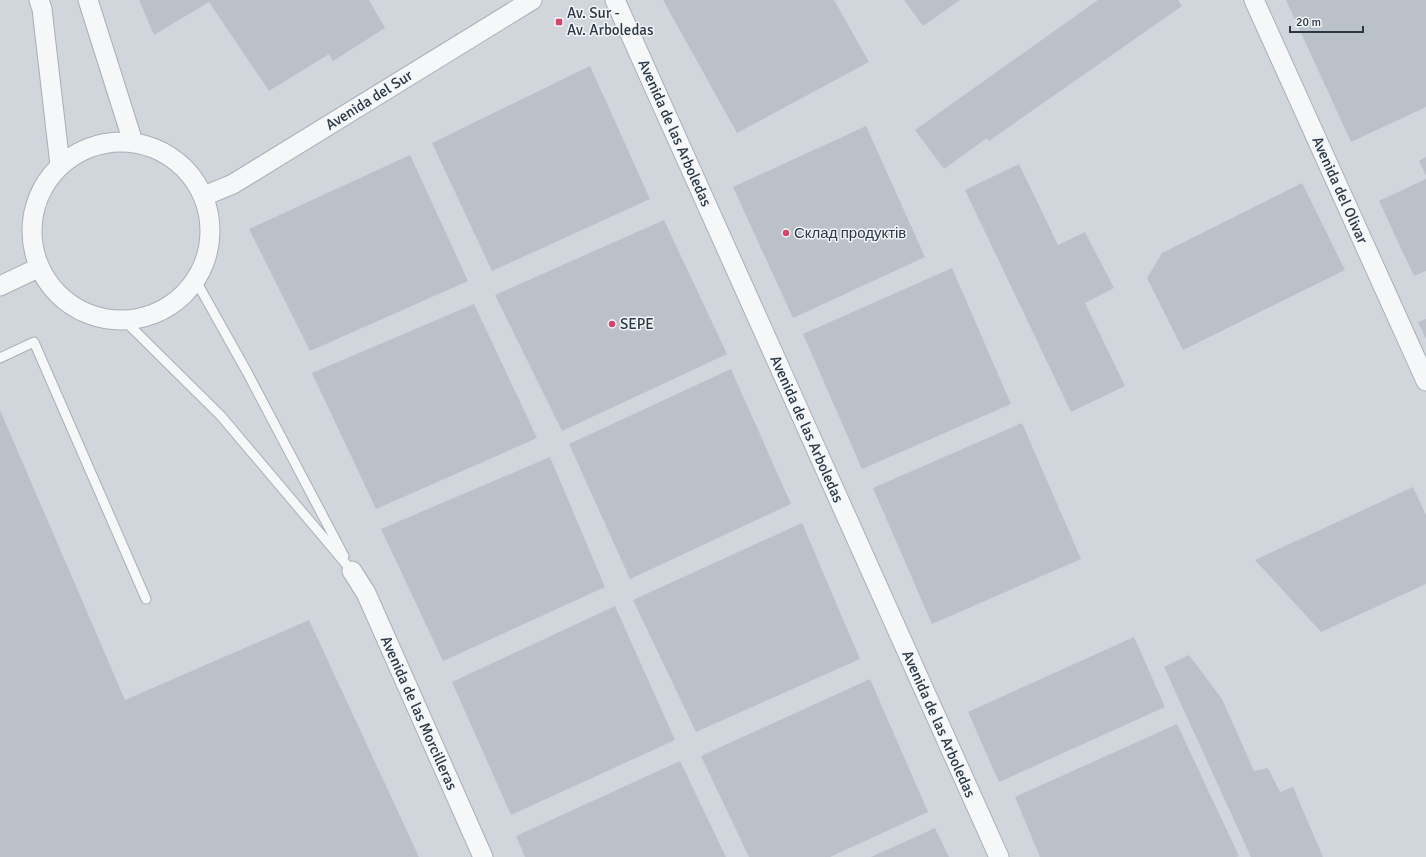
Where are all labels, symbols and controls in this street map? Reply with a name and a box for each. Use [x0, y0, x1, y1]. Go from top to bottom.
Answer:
place label: Av. Sur - Av. Arboledas [567, 4, 654, 39]
scale bar [1290, 8, 1363, 34]
text: 20 m [1296, 15, 1321, 30]
marker: Av. Sur - Av. Arboledas [554, 17, 564, 27]
street label: Avenida de las Arboledas [634, 57, 716, 210]
street label: Avenida del Sur [322, 66, 416, 134]
street label: Avenida del Olivar [1308, 134, 1372, 247]
place label: Склад продуктів [794, 224, 906, 242]
marker: Склад продуктів [781, 228, 791, 238]
place label: SEPE [620, 315, 654, 333]
marker: SEPE [607, 319, 617, 329]
street label: Avenida de las Arboledas [766, 353, 848, 506]
street label: Avenida de las Morcilleras [377, 633, 461, 793]
street label: Avenida de las Arboledas [898, 648, 980, 801]

